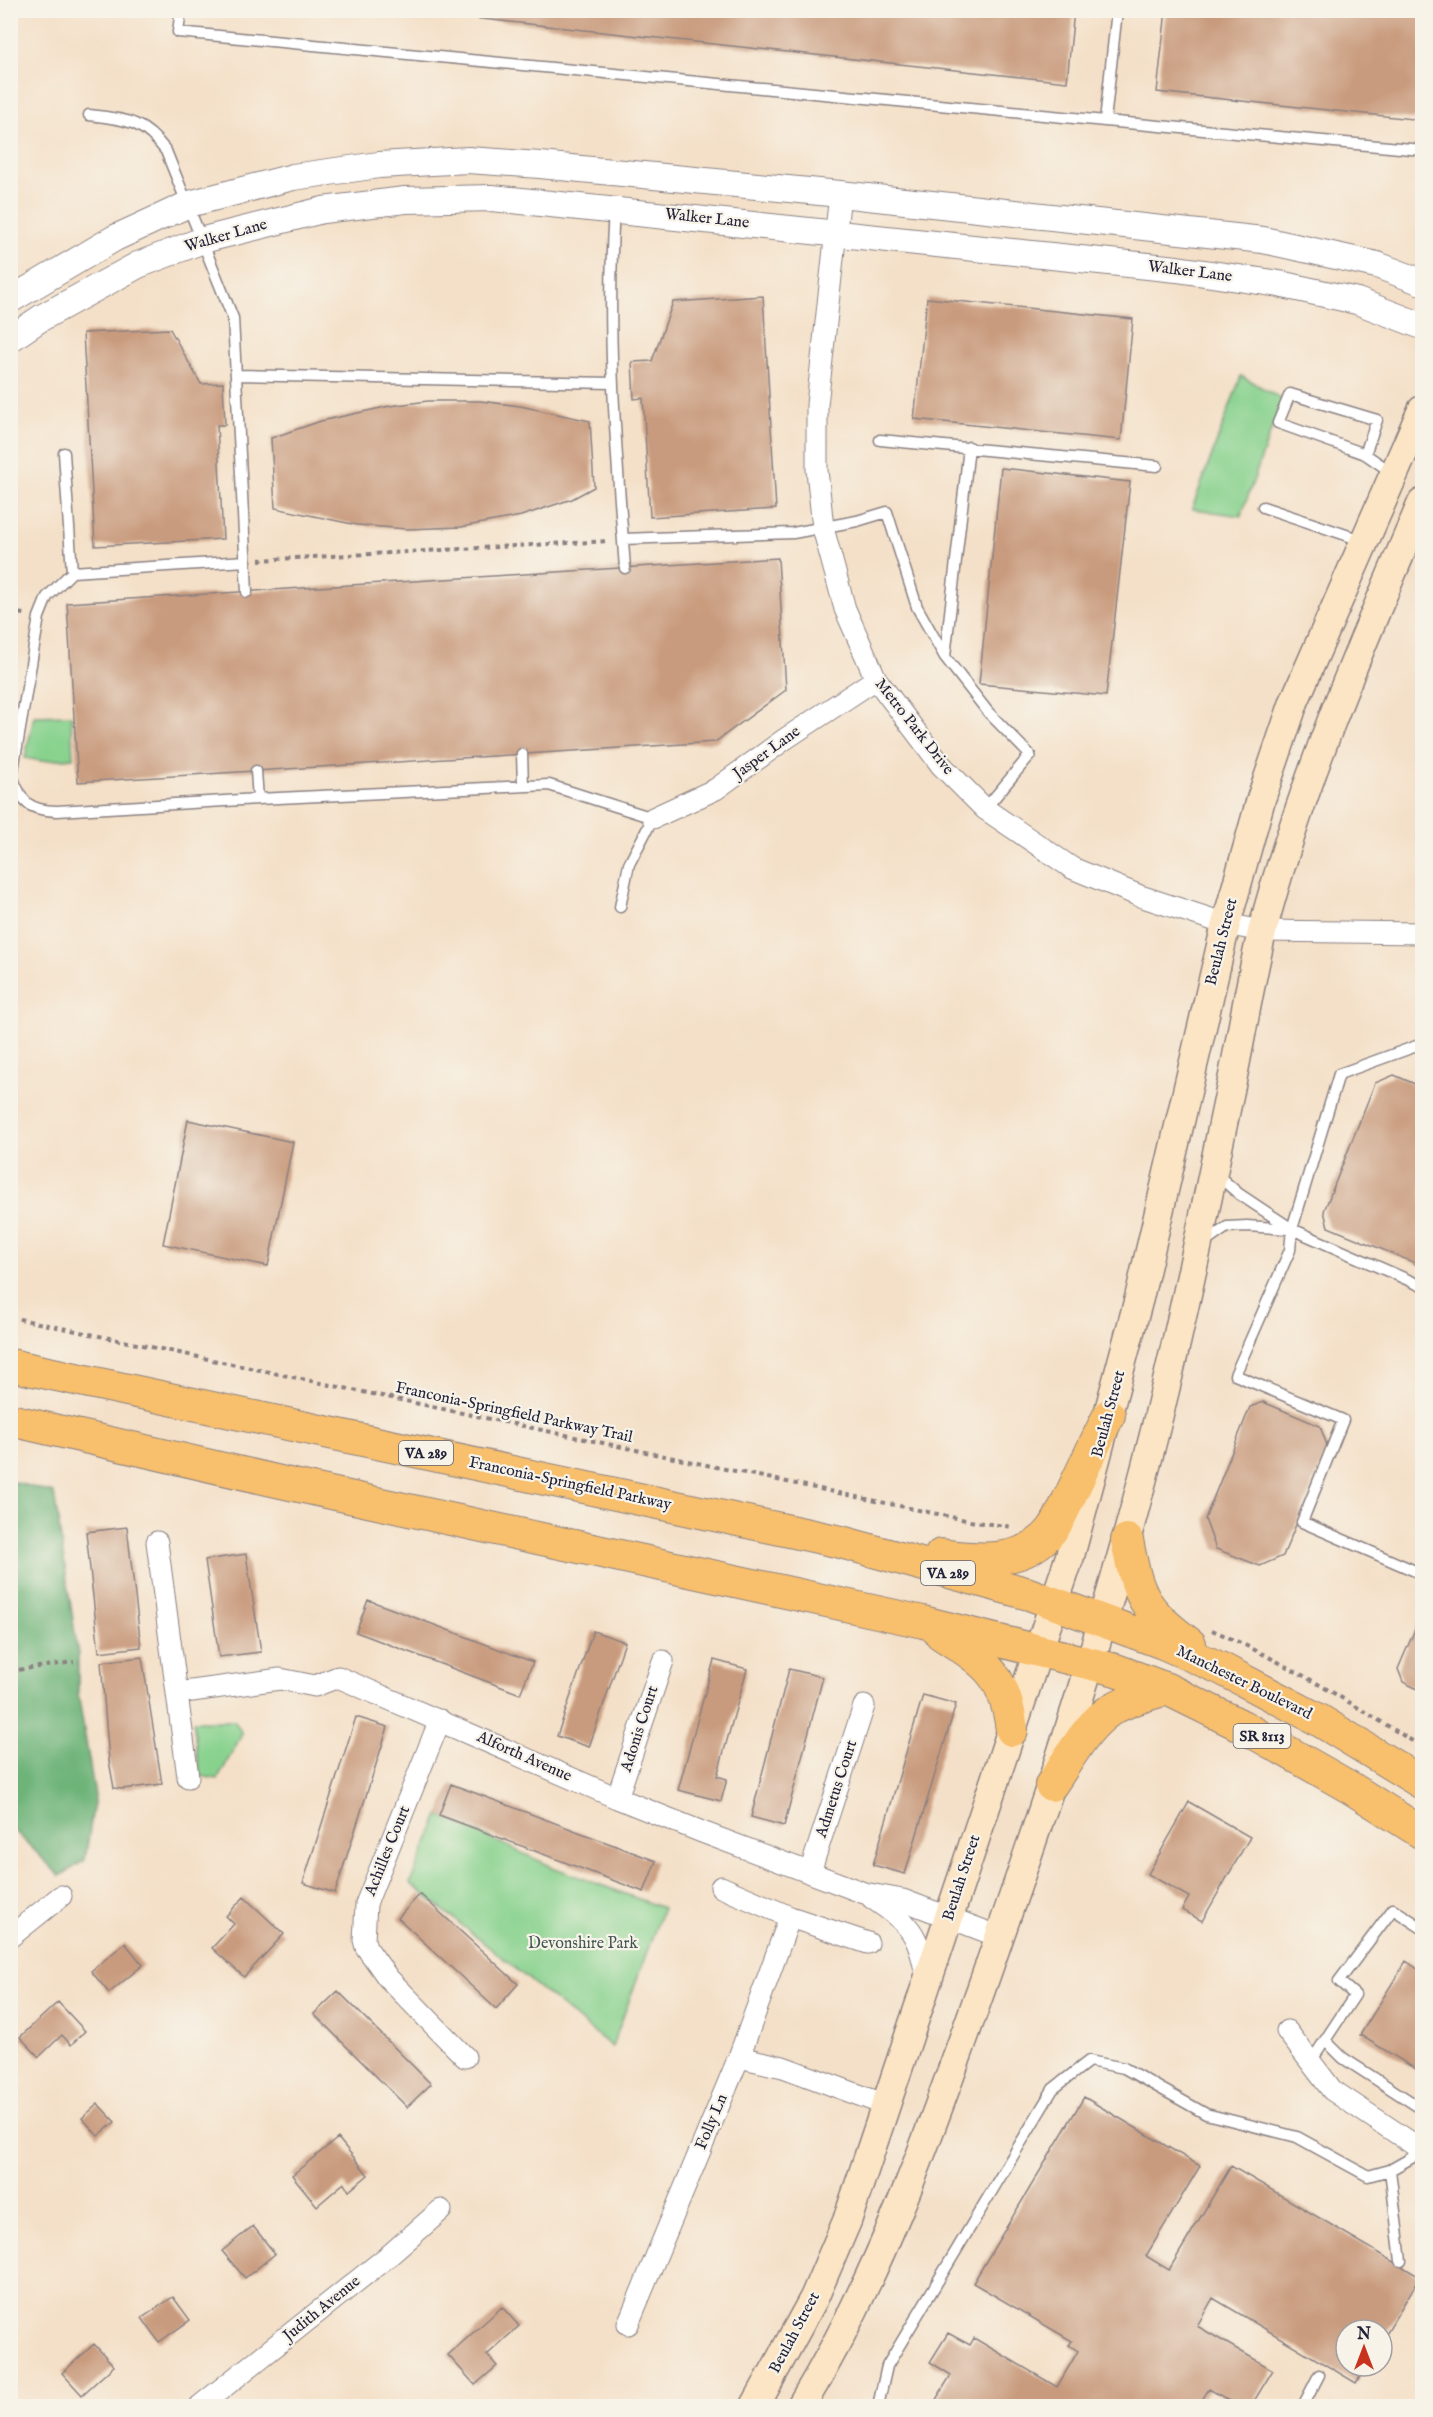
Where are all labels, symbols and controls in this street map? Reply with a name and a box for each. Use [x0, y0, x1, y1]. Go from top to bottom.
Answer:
street label: Walker Lane [664, 205, 750, 233]
street label: Walker Lane [182, 215, 270, 257]
street label: Walker Lane [1147, 257, 1233, 287]
street label: Metro Park Drive [870, 675, 958, 779]
street label: Jasper Lane [728, 722, 805, 785]
street label: Beulah Street [1201, 896, 1243, 988]
street label: Beulah Street [1088, 1368, 1130, 1460]
street label: Franconia-Springfield Parkway Trail [394, 1378, 635, 1448]
road number: VA 289 [399, 1441, 453, 1465]
street label: Franconia-Springfield Parkway [467, 1453, 673, 1515]
road number: VA 289 [921, 1561, 975, 1585]
street label: Manchester Boulevard [1173, 1641, 1316, 1725]
street label: Adonis Court [616, 1683, 663, 1776]
road number: SR 8113 [1234, 1724, 1290, 1748]
street label: Alforth Avenue [473, 1727, 575, 1787]
street label: Admetus Court [811, 1737, 862, 1841]
street label: Achilles Court [361, 1803, 415, 1900]
street label: Beulah Street [939, 1832, 985, 1924]
park label: Devonshire Park [528, 1934, 638, 1954]
street label: Folly Ln [691, 2091, 733, 2153]
street label: Judith Avenue [278, 2272, 365, 2347]
street label: Beulah Street [765, 2288, 825, 2377]
north arrow [1334, 2318, 1394, 2378]
text: N [1356, 2325, 1371, 2345]

